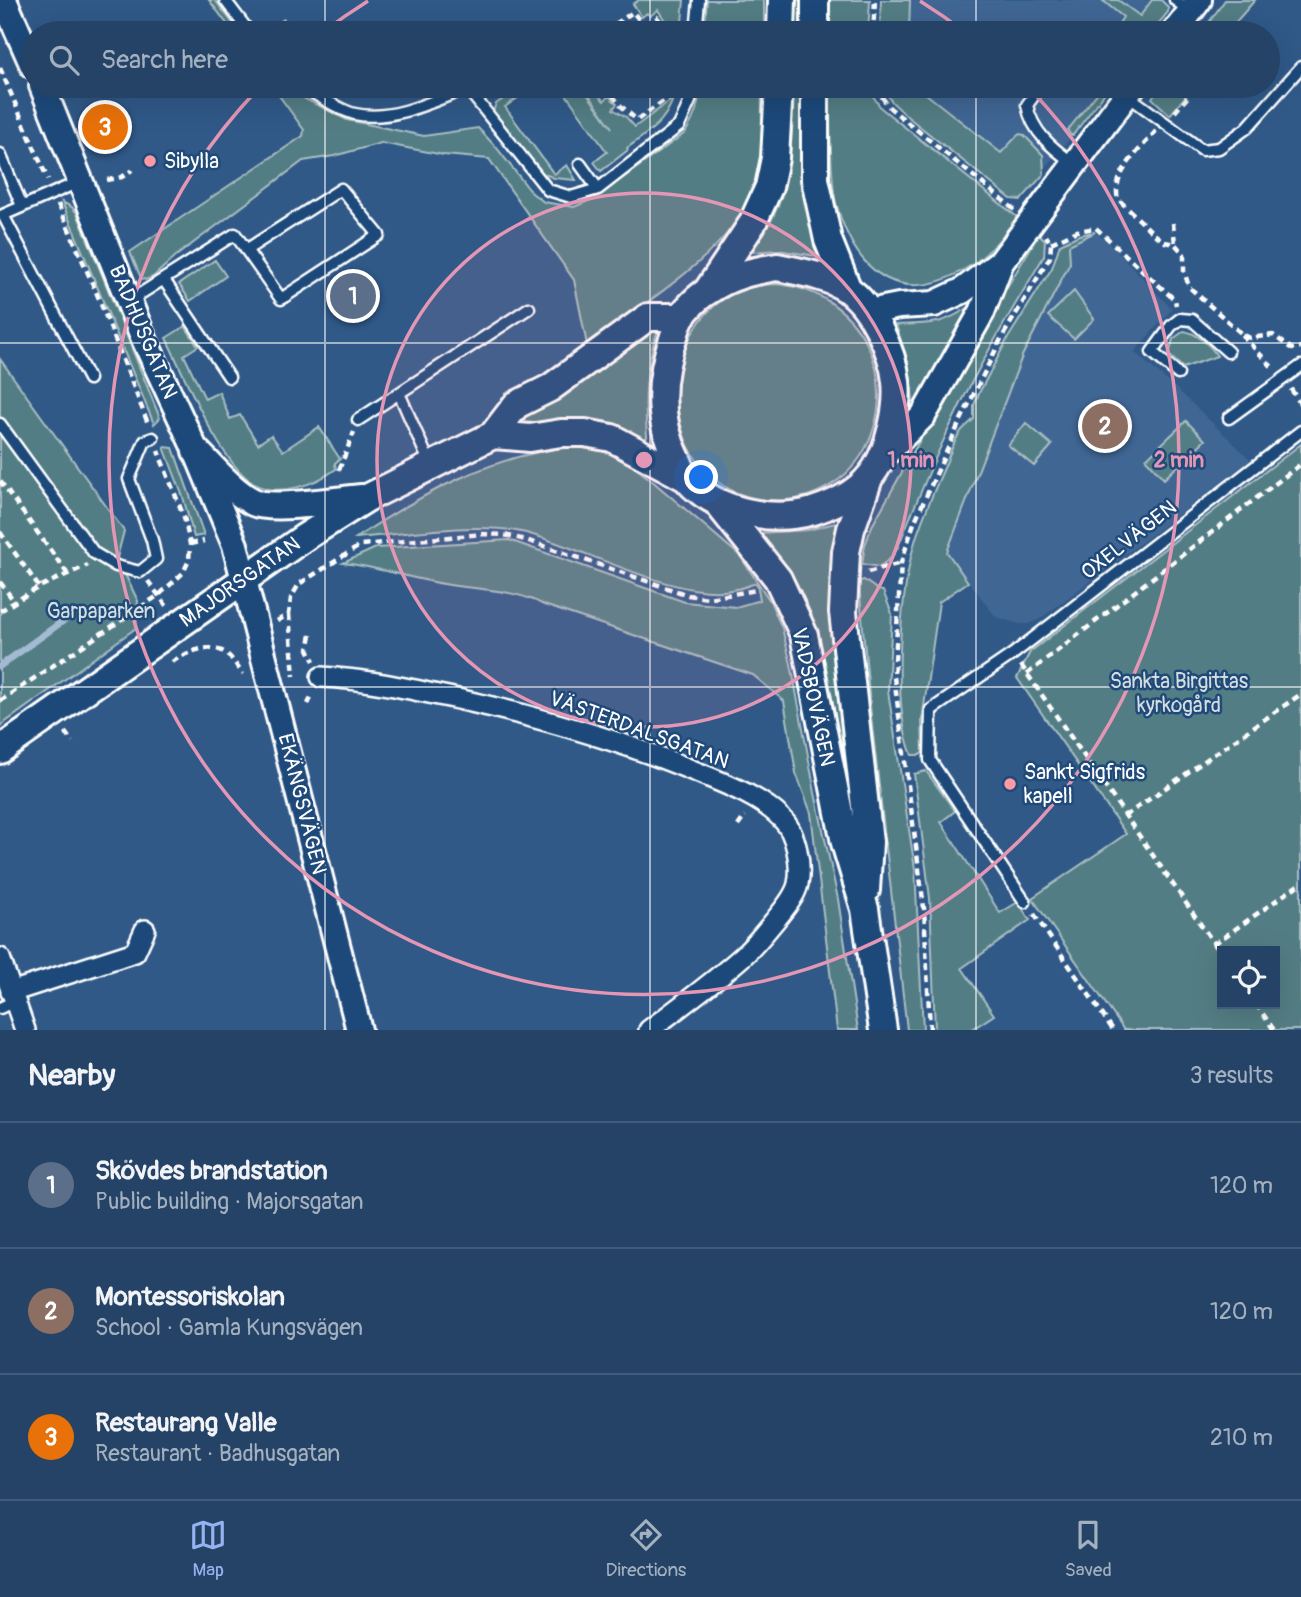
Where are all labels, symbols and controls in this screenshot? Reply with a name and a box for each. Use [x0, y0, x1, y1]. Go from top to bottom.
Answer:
search box [21, 21, 1280, 98]
icon: search [45, 41, 83, 79]
text: Search here [101, 44, 228, 76]
pin: 3 [82, 101, 128, 153]
place label: Sibylla [164, 148, 219, 175]
marker: Sibylla [142, 153, 158, 169]
street label: BADHUSGATAN [103, 261, 183, 403]
pin: 1 [330, 270, 376, 322]
pin: 2 [1082, 400, 1128, 452]
text: 1 min [888, 447, 935, 474]
text: 2 min [1154, 447, 1204, 474]
centre of rings [632, 448, 656, 472]
your location [684, 460, 718, 494]
street label: OXELVÄGEN [1076, 494, 1182, 586]
street label: MAJORSGATAN [174, 530, 306, 634]
park label: Garpaparken [47, 598, 155, 625]
street label: VADSBOVÄGEN [785, 625, 841, 769]
park label: Sankta Birgittas kyrkogård [1110, 668, 1249, 719]
street label: VÄSTERDALSGATAN [545, 685, 733, 775]
street label: EKÄNGSVÄGEN [271, 731, 333, 877]
place label: Sankt Sigfrids kapell [1024, 759, 1146, 810]
marker: Sankt Sigfrids kapell [1002, 776, 1018, 792]
map controls [1217, 946, 1280, 1009]
button: locate [1217, 946, 1280, 1009]
text: Nearby [28, 1057, 115, 1094]
text: 3 results [1190, 1061, 1273, 1090]
text: Skövdes brandstation [95, 1155, 328, 1187]
text: 1 [47, 1171, 56, 1200]
text: 120 m [1210, 1171, 1273, 1200]
text: Public building · Majorsgatan [95, 1187, 364, 1216]
text: Montessoriskolan [95, 1281, 285, 1313]
text: 2 [45, 1297, 57, 1326]
text: 120 m [1210, 1297, 1273, 1326]
text: School · Gamla Kungsvägen [95, 1313, 363, 1342]
text: Restaurang Valle [95, 1407, 277, 1439]
text: 3 [45, 1423, 57, 1452]
text: 210 m [1210, 1423, 1273, 1452]
text: Restaurant · Badhusgatan [95, 1439, 340, 1468]
tab: Map [189, 1516, 227, 1582]
tab: Directions [606, 1516, 686, 1582]
tab: Saved [1065, 1516, 1112, 1582]

